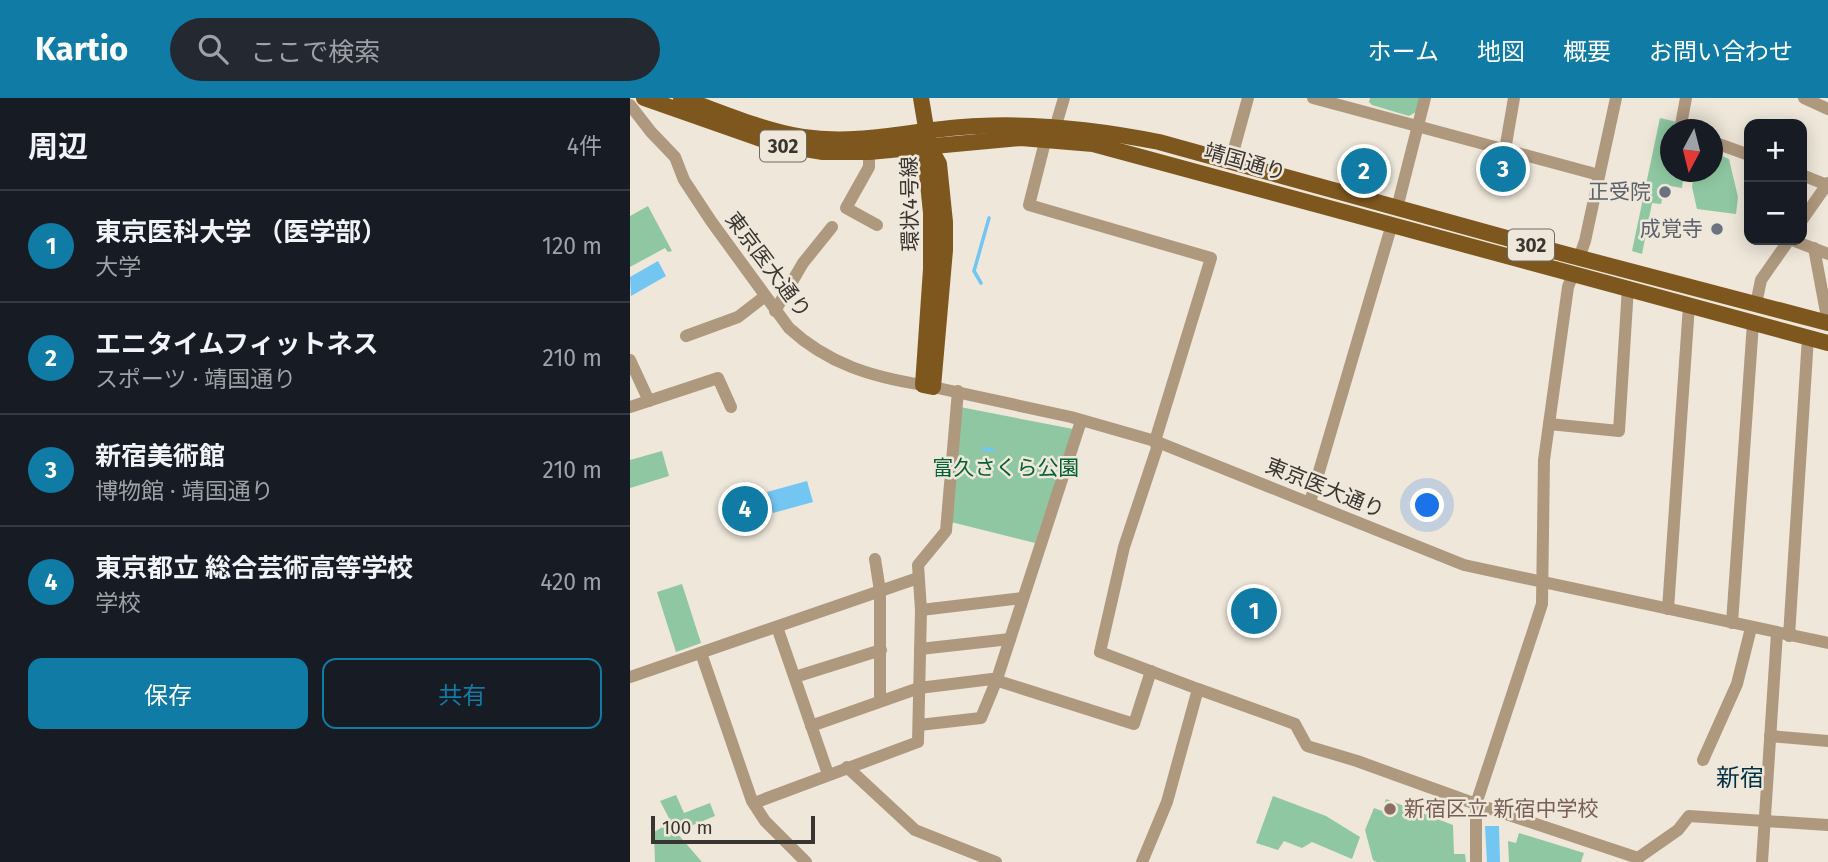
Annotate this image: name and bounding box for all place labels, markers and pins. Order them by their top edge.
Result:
pin: 3 [1480,143,1526,195]
pin: 2 [1341,145,1387,197]
place label: 正受院 [1588,179,1651,205]
marker: 正受院 [1657,184,1673,200]
place label: 成覚寺 [1640,216,1703,242]
marker: 成覚寺 [1709,221,1725,237]
pin: 4 [722,483,768,535]
pin: 1 [1231,585,1277,637]
place label: 新宿区立 新宿中学校 [1404,796,1599,822]
marker: 新宿区立 新宿中学校 [1382,801,1398,817]

